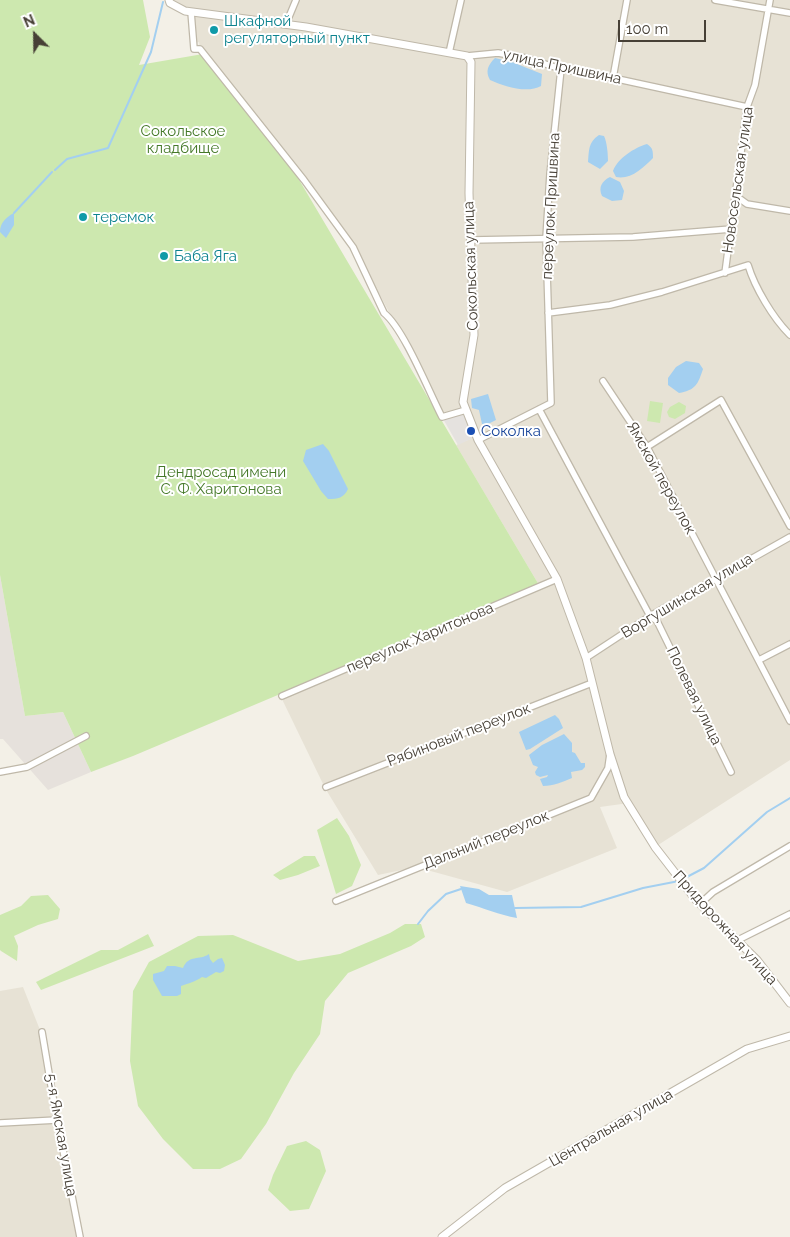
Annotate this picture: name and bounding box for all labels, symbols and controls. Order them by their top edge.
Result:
north arrow [10,10,60,60]
scale bar [620,10,708,42]
text: N [21,12,37,31]
place label: Шкафной регуляторный пункт [224,12,370,47]
text: 100 m [626,20,668,38]
marker: Шкафной регуляторный пункт [208,24,220,36]
street label: улица Пришвина [501,46,623,88]
street label: Новосельская улица [719,106,757,254]
park label: Сокольское кладбище [141,122,225,157]
street label: переулок Пришвина [538,132,564,280]
street label: Сокольская улица [460,201,482,331]
place label: теремок [93,208,154,226]
marker: теремок [77,211,89,223]
place label: Баба Яга [174,247,237,265]
marker: Баба Яга [158,250,170,262]
street label: Ямской переулок [623,419,699,537]
place label: Соколка [481,422,541,440]
marker: Соколка [465,425,477,437]
park label: Дендросад имени С. Ф. Харитонова [156,463,286,498]
street label: Воргушинская улица [618,550,756,642]
street label: переулок Харитонова [344,599,496,677]
street label: Полевая улица [662,644,726,748]
street label: Рябиновый переулок [385,699,533,771]
street label: Дальний переулок [420,807,552,873]
street label: Придорожная улица [669,867,781,989]
street label: 5-я Ямская улица [41,1072,81,1198]
street label: Центральная улица [546,1085,676,1171]

